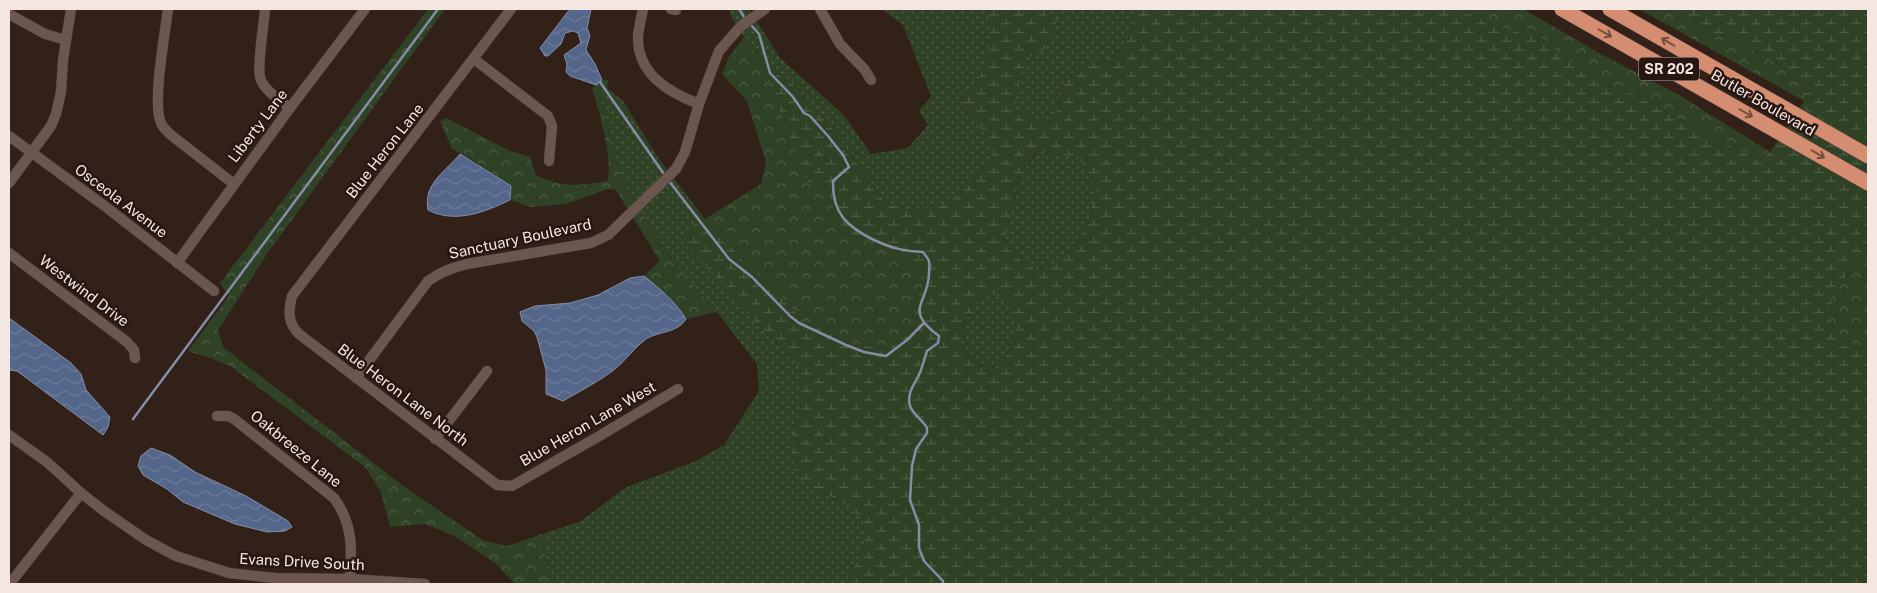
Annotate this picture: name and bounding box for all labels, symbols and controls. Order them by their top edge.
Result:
one-way arrow [1597,28,1612,38]
one-way arrow [1661,36,1675,46]
road number: SR 202 [1639,58,1699,80]
street label: Butler Boulevard [1708,66,1818,139]
street label: Liberty Lane [225,86,291,166]
street label: Blue Heron Lane [342,100,427,201]
one-way arrow [1738,109,1753,118]
one-way arrow [1810,150,1825,160]
street label: Osceola Avenue [72,160,171,241]
street label: Sanctuary Boulevard [447,215,593,262]
street label: Westwind Drive [36,251,133,330]
street label: Blue Heron Lane North [335,340,472,449]
street label: Blue Heron Lane West [517,378,659,469]
street label: Oakbreeze Lane [247,407,345,491]
street label: Evans Drive South [239,550,365,573]

